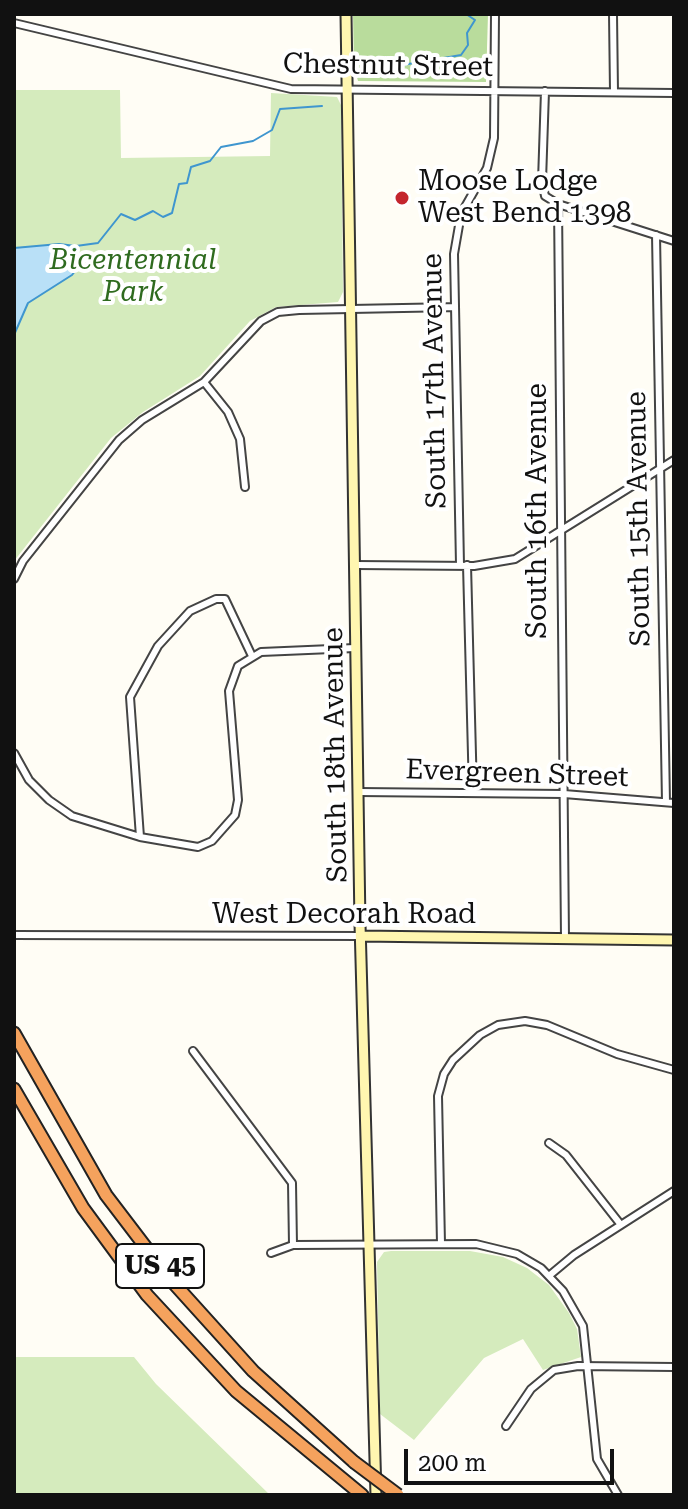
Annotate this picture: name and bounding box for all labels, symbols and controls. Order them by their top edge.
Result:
street label: Chestnut Street [283,47,493,85]
place label: Moose Lodge West Bend 1398 [418,165,631,231]
marker: Moose Lodge West Bend 1398 [393,189,411,207]
park label: Bicentennial Park [50,244,216,310]
street label: South 17th Avenue [416,253,454,509]
street label: South 16th Avenue [521,383,555,639]
street label: South 15th Avenue [620,391,658,647]
street label: South 18th Avenue [317,627,355,883]
street label: Evergreen Street [405,753,629,795]
street label: West Decorah Road [212,898,476,932]
road number: US 45 [116,1244,204,1288]
scale bar [408,1433,618,1483]
text: 200 m [418,1449,486,1477]

